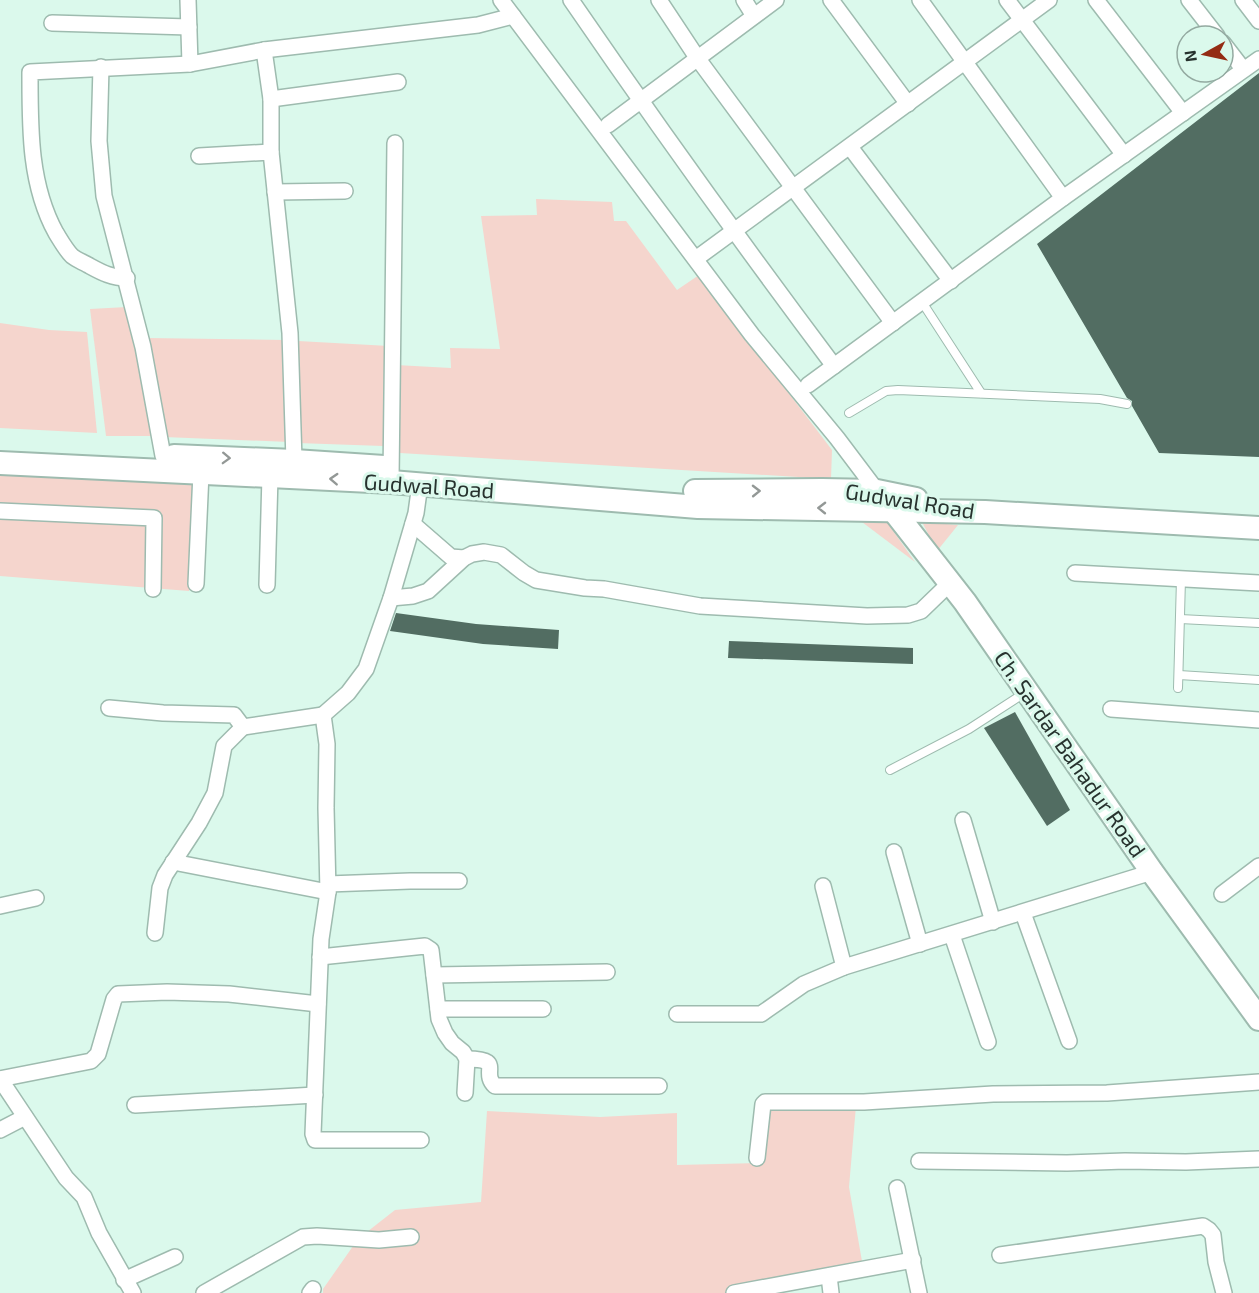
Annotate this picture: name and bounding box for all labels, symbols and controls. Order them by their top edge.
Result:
north arrow [1175,24,1235,84]
text: N [1179,49,1200,63]
one-way arrow [222,452,231,464]
street label: Gudwal Road [363,467,495,503]
one-way arrow [330,473,339,486]
street label: Gudwal Road [844,477,977,523]
one-way arrow [751,484,760,497]
one-way arrow [817,502,826,514]
street label: Ch. Sardar Bahadur Road [990,645,1152,862]

